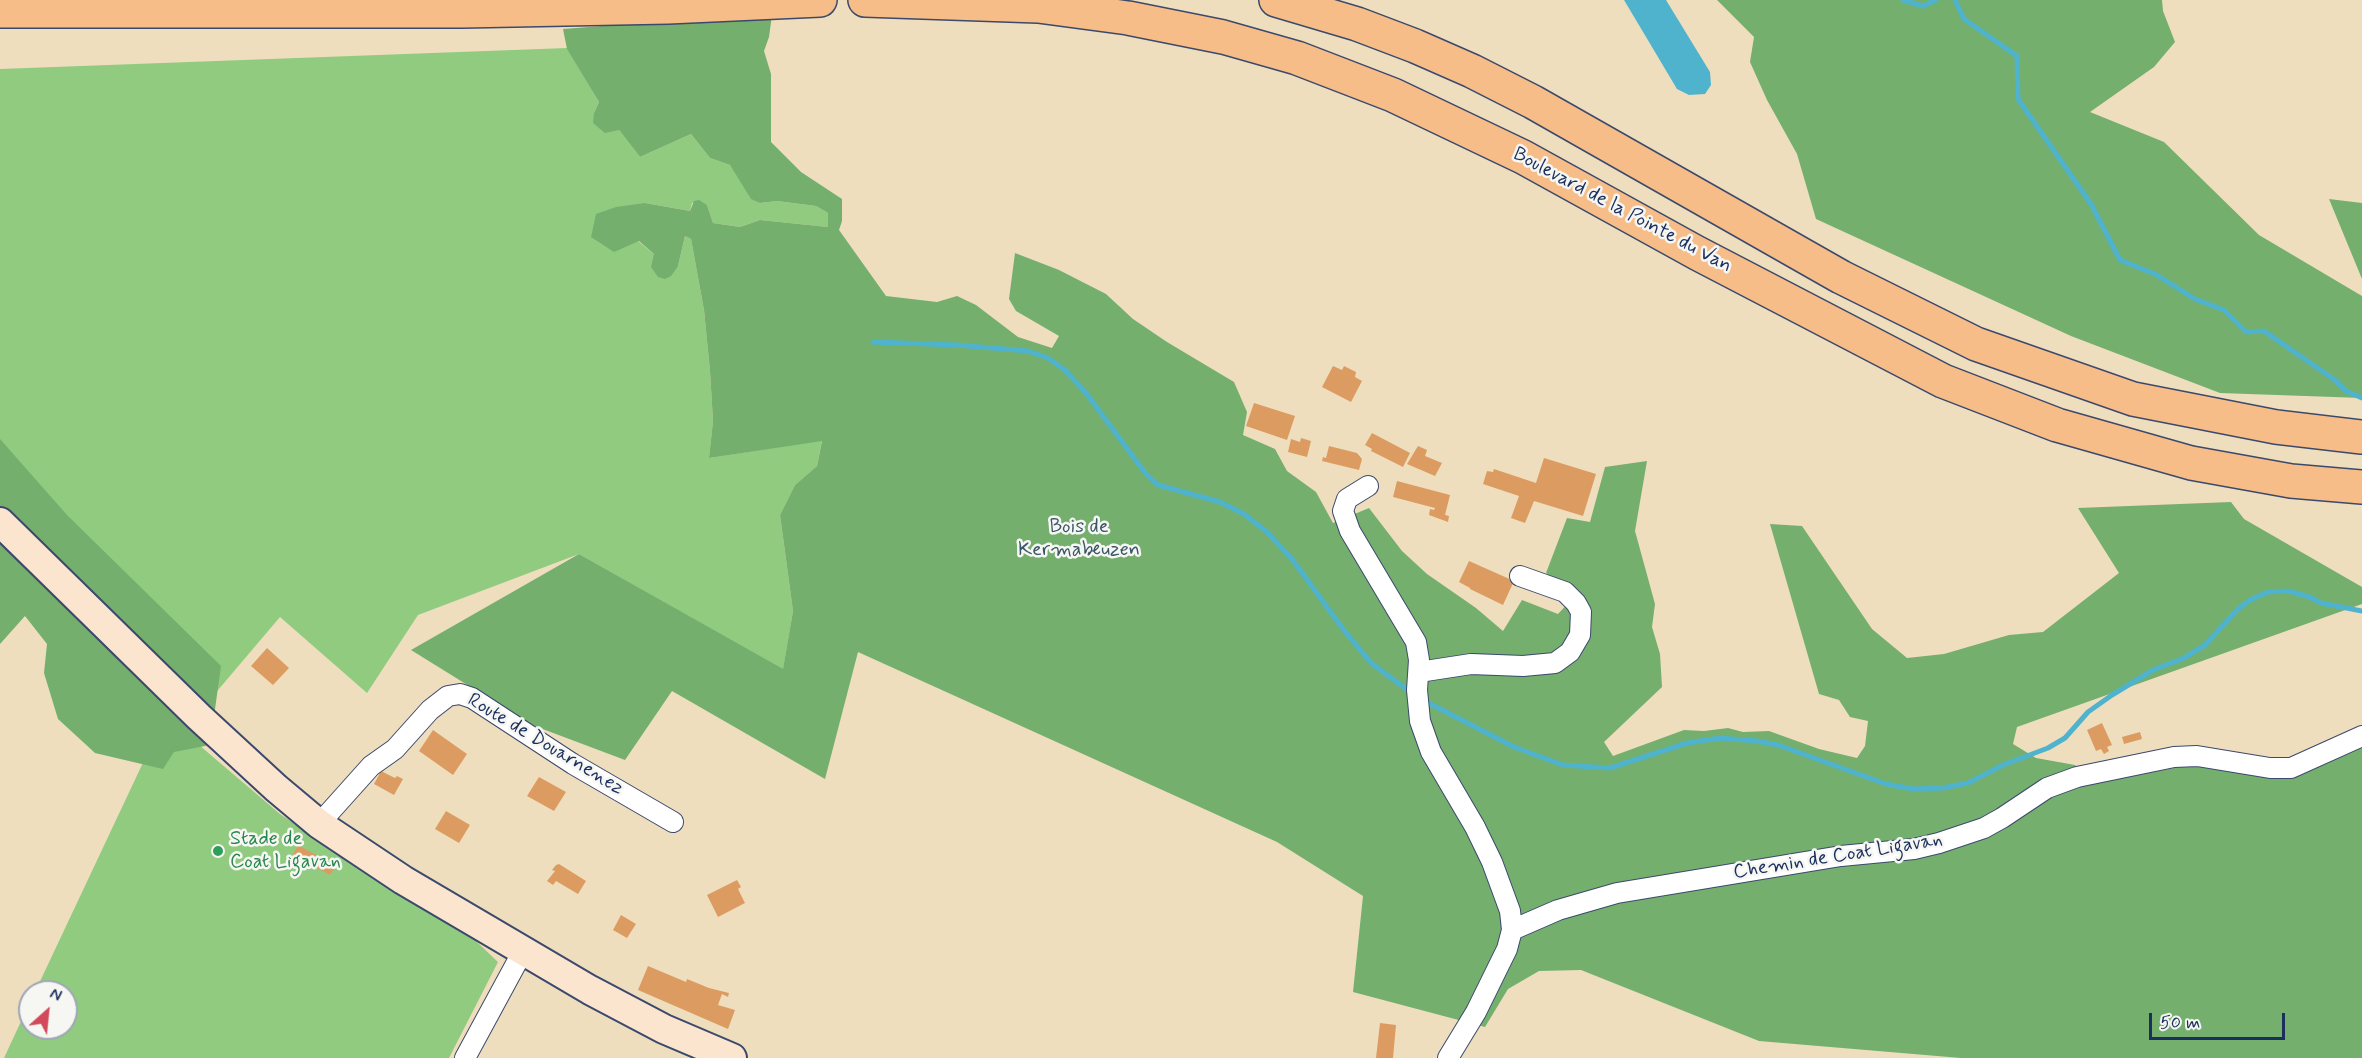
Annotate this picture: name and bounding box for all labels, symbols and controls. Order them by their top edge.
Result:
street label: Boulevard de la Pointe du Van [1508,143,1736,279]
park label: Bois de Kermabeuzen [1018,516,1140,563]
street label: Route de Douarnenez [462,689,628,801]
place label: Stade de Coat Ligavan [230,828,341,875]
street label: Chemin de Coat Ligavan [1732,829,1944,885]
marker: Stade de Coat Ligavan [211,844,225,858]
north arrow [18,980,78,1040]
text: N [46,984,65,1007]
scale bar [2152,1001,2288,1039]
text: 50 m [2160,1011,2200,1035]

